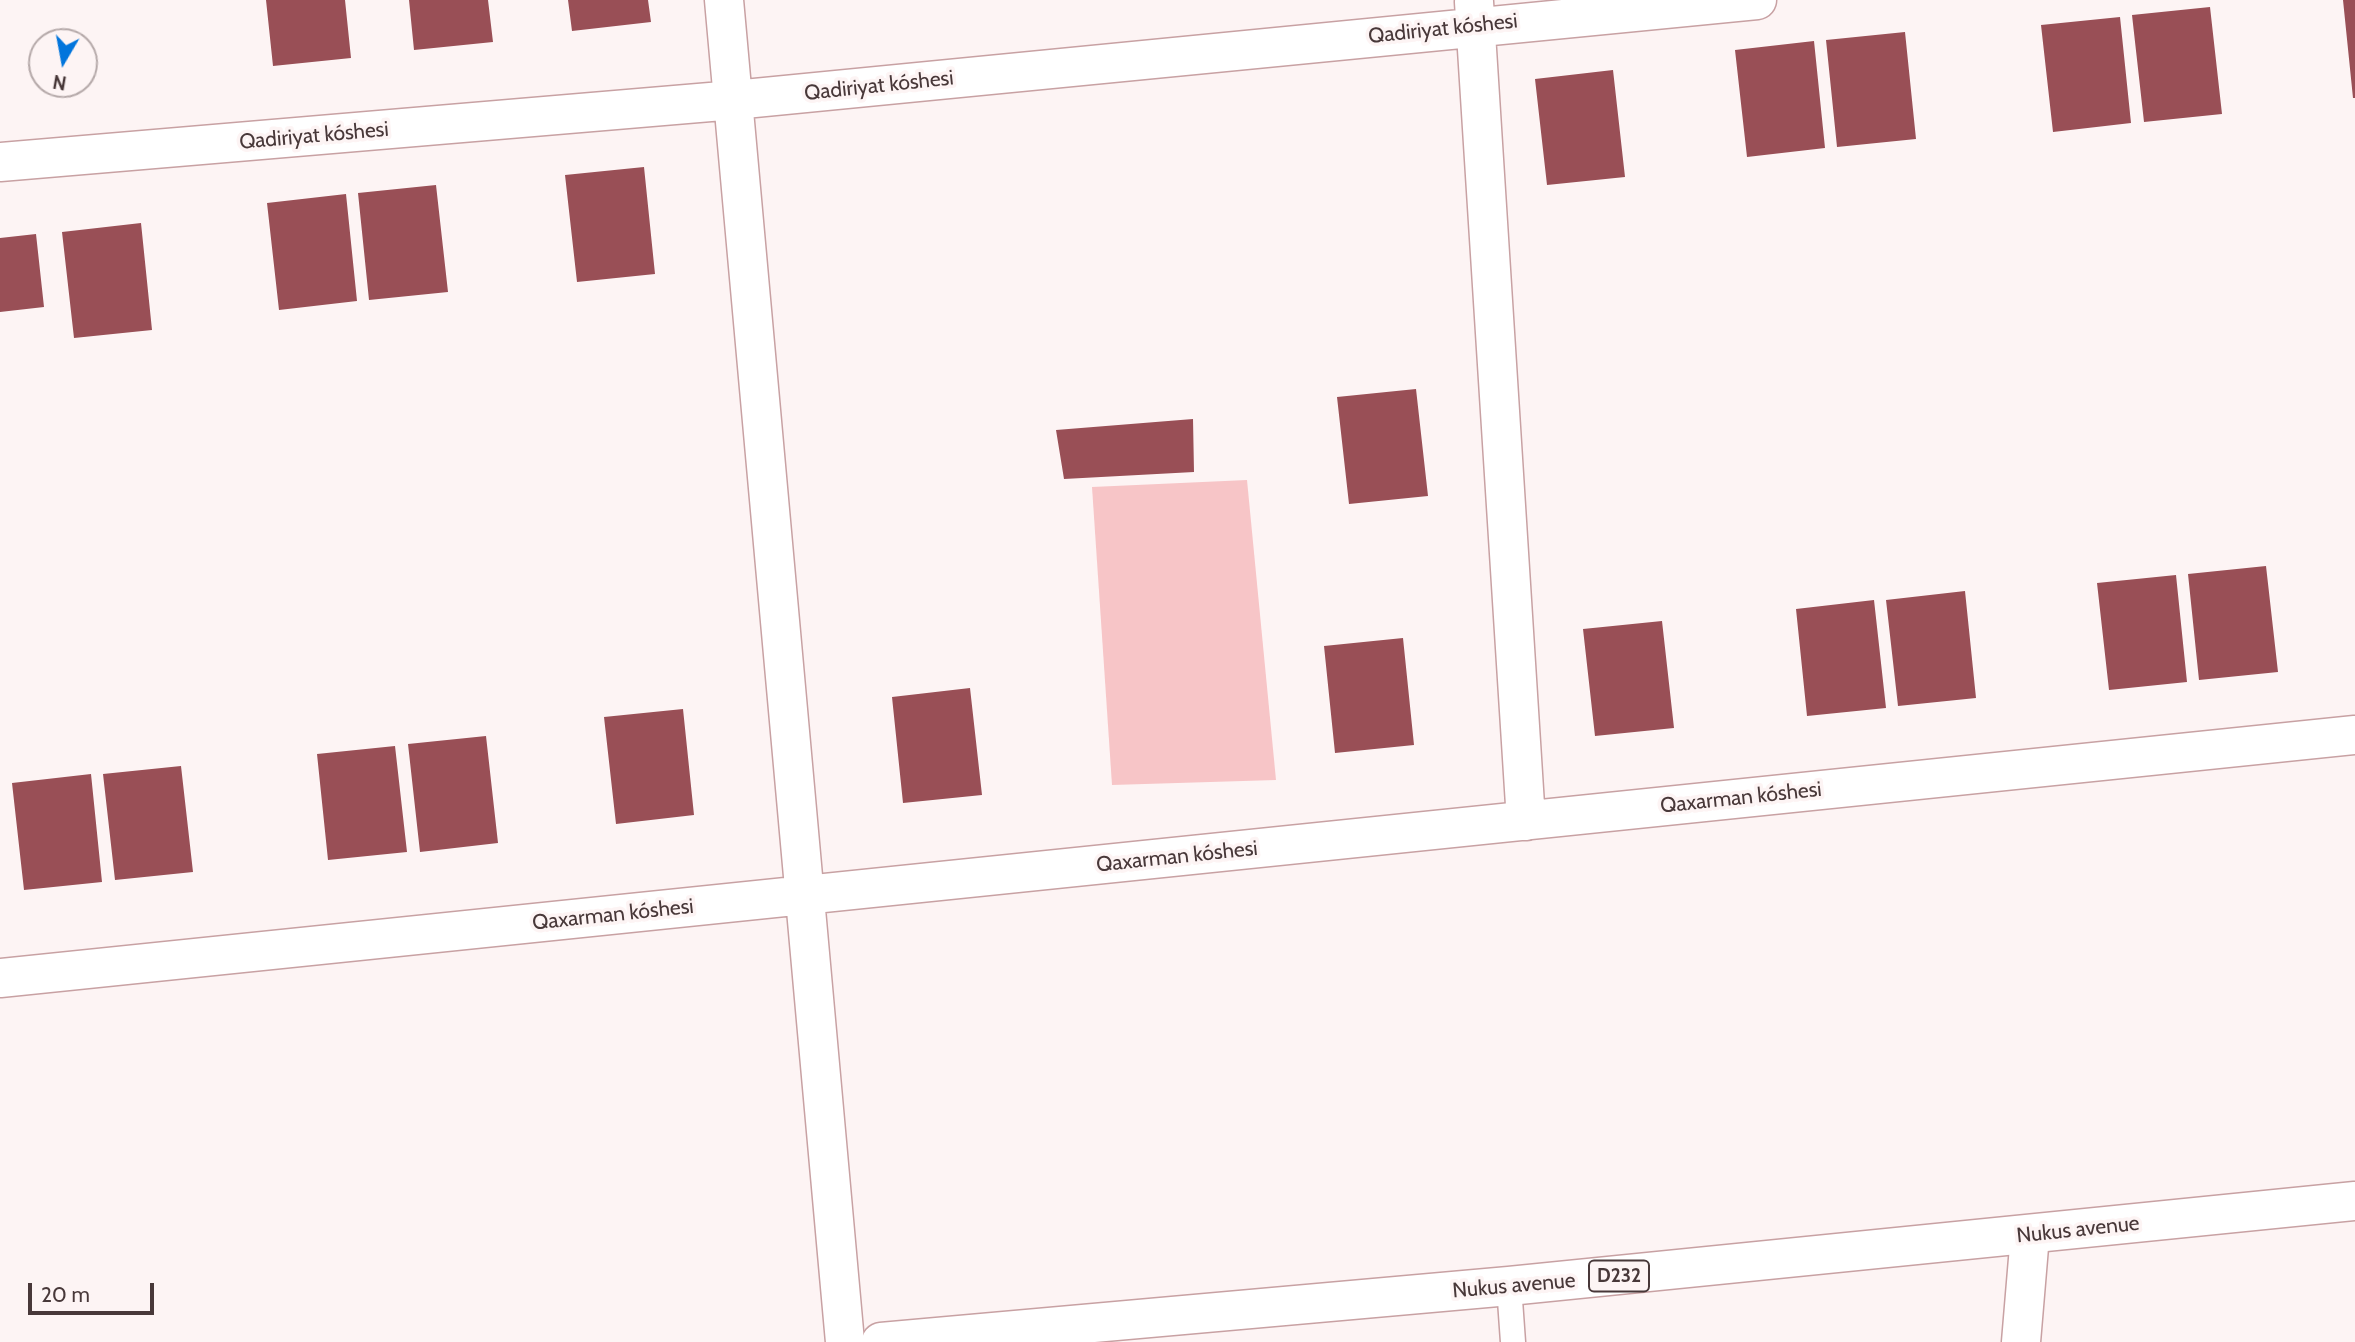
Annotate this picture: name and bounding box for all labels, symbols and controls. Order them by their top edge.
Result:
street label: Qadiriyat kóshesi [1367,9,1519,49]
north arrow [28,28,98,98]
street label: Qadiriyat kóshesi [803,66,955,106]
text: N [51,70,68,95]
street label: Qadiriyat kóshesi [238,117,390,155]
street label: Qaxarman kóshesi [1659,777,1823,819]
street label: Qaxarman kóshesi [1095,836,1259,878]
street label: Qaxarman kóshesi [531,894,695,936]
street label: Nukus avenue [2015,1211,2141,1249]
road number: D232 [1589,1260,1649,1292]
scale bar [32,1268,158,1312]
street label: Nukus avenue [1451,1268,1577,1304]
text: 20 m [41,1282,90,1307]

